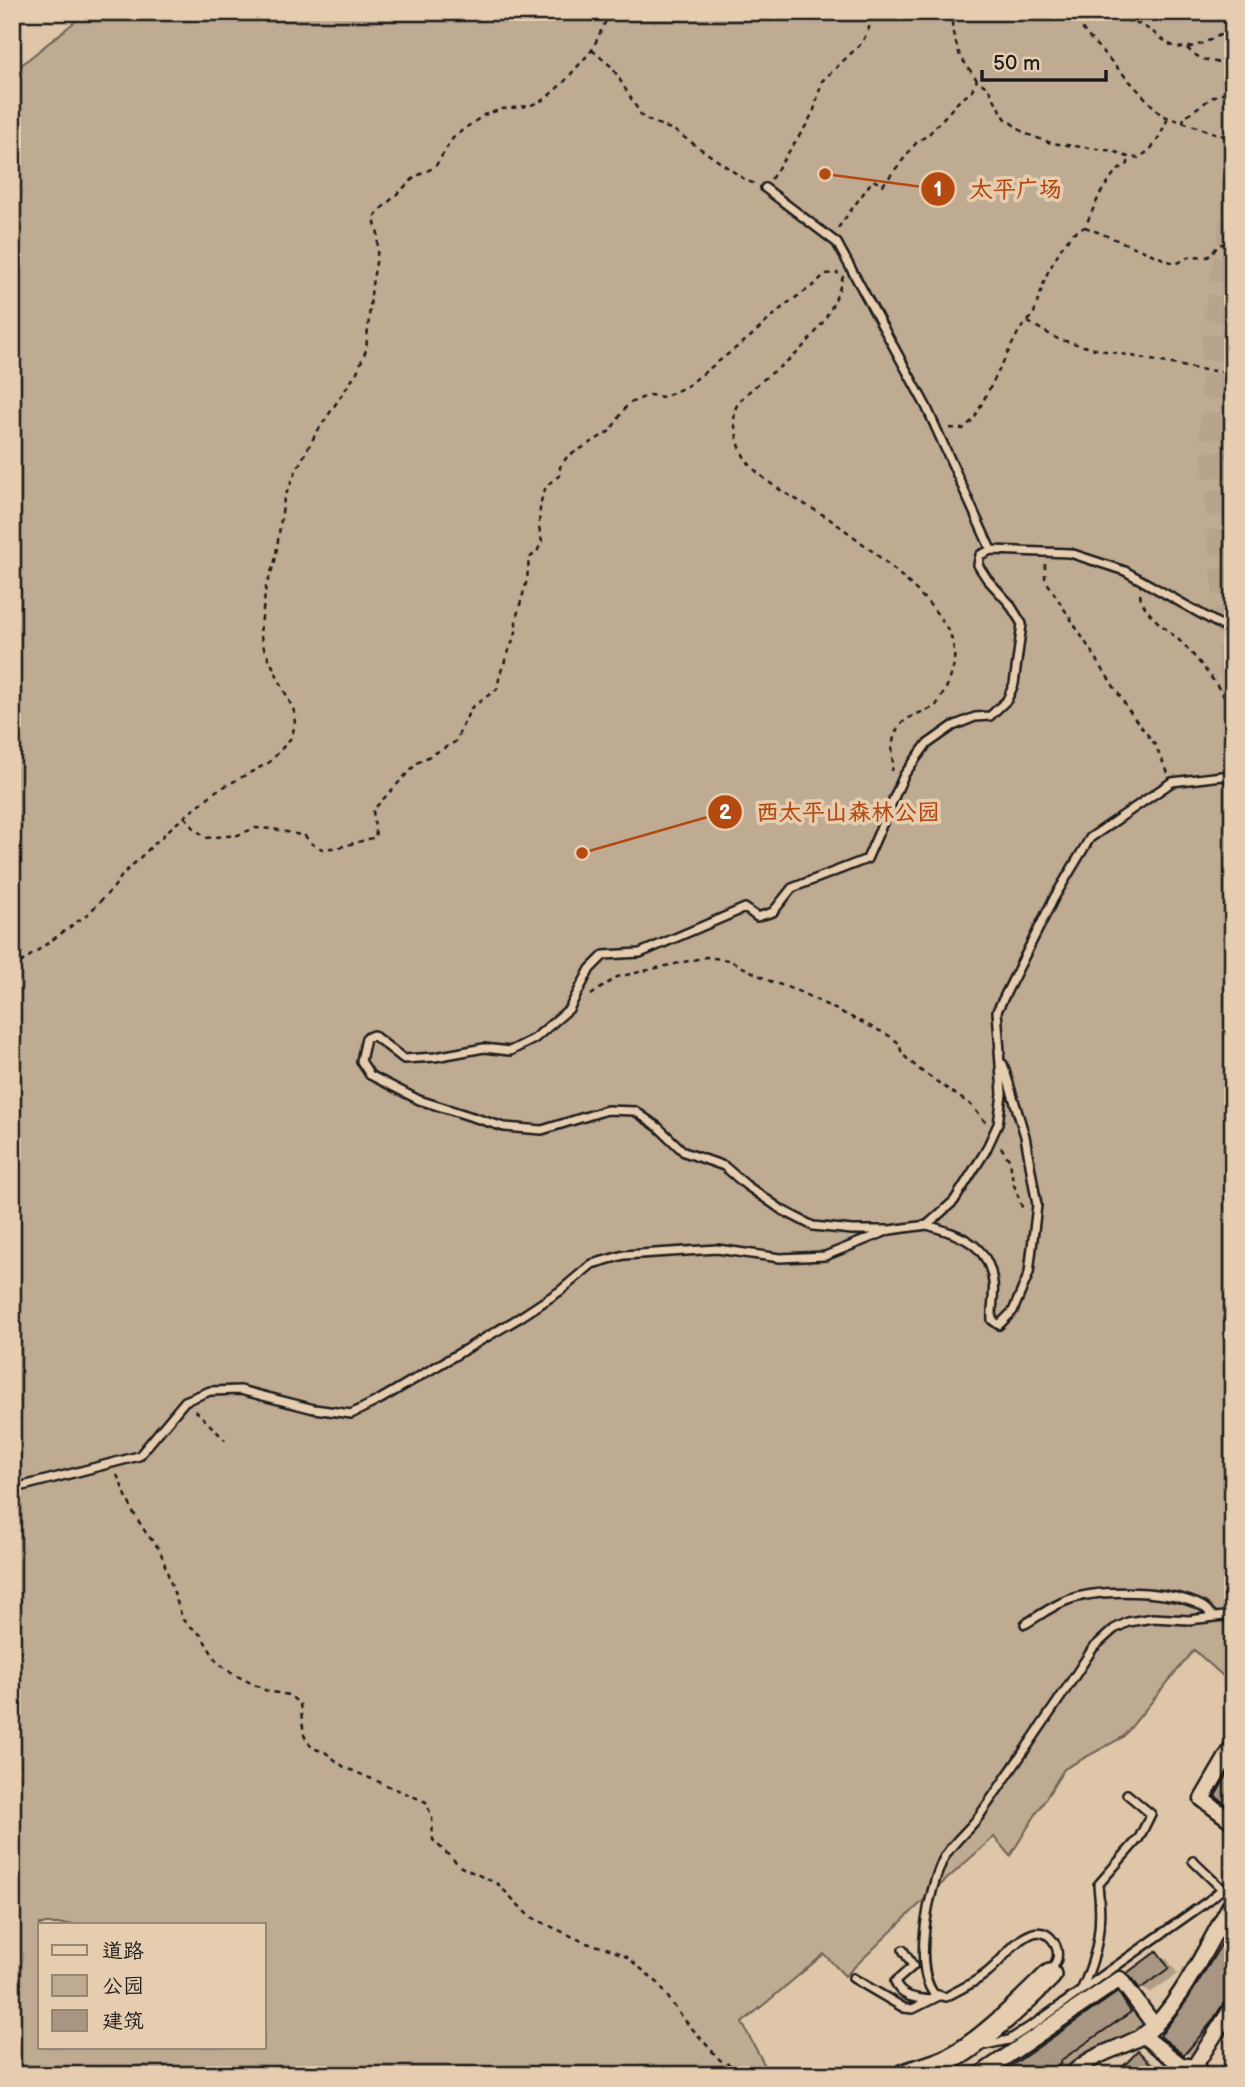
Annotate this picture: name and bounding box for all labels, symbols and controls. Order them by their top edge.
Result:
scale bar [982,38,1107,82]
text: 50 m [993,51,1040,76]
callout: 太平广场 [921,167,1076,211]
text: 太平广场 [970,176,1062,204]
text: 1 [934,177,942,202]
callout: 西太平山森林公园 [707,790,954,834]
text: 西太平山森林公园 [756,799,940,827]
text: 2 [719,800,732,825]
legend [38,1923,266,2048]
text: 道路 [102,1939,144,1964]
text: 公园 [102,1974,144,1999]
text: 建筑 [102,2009,144,2034]

